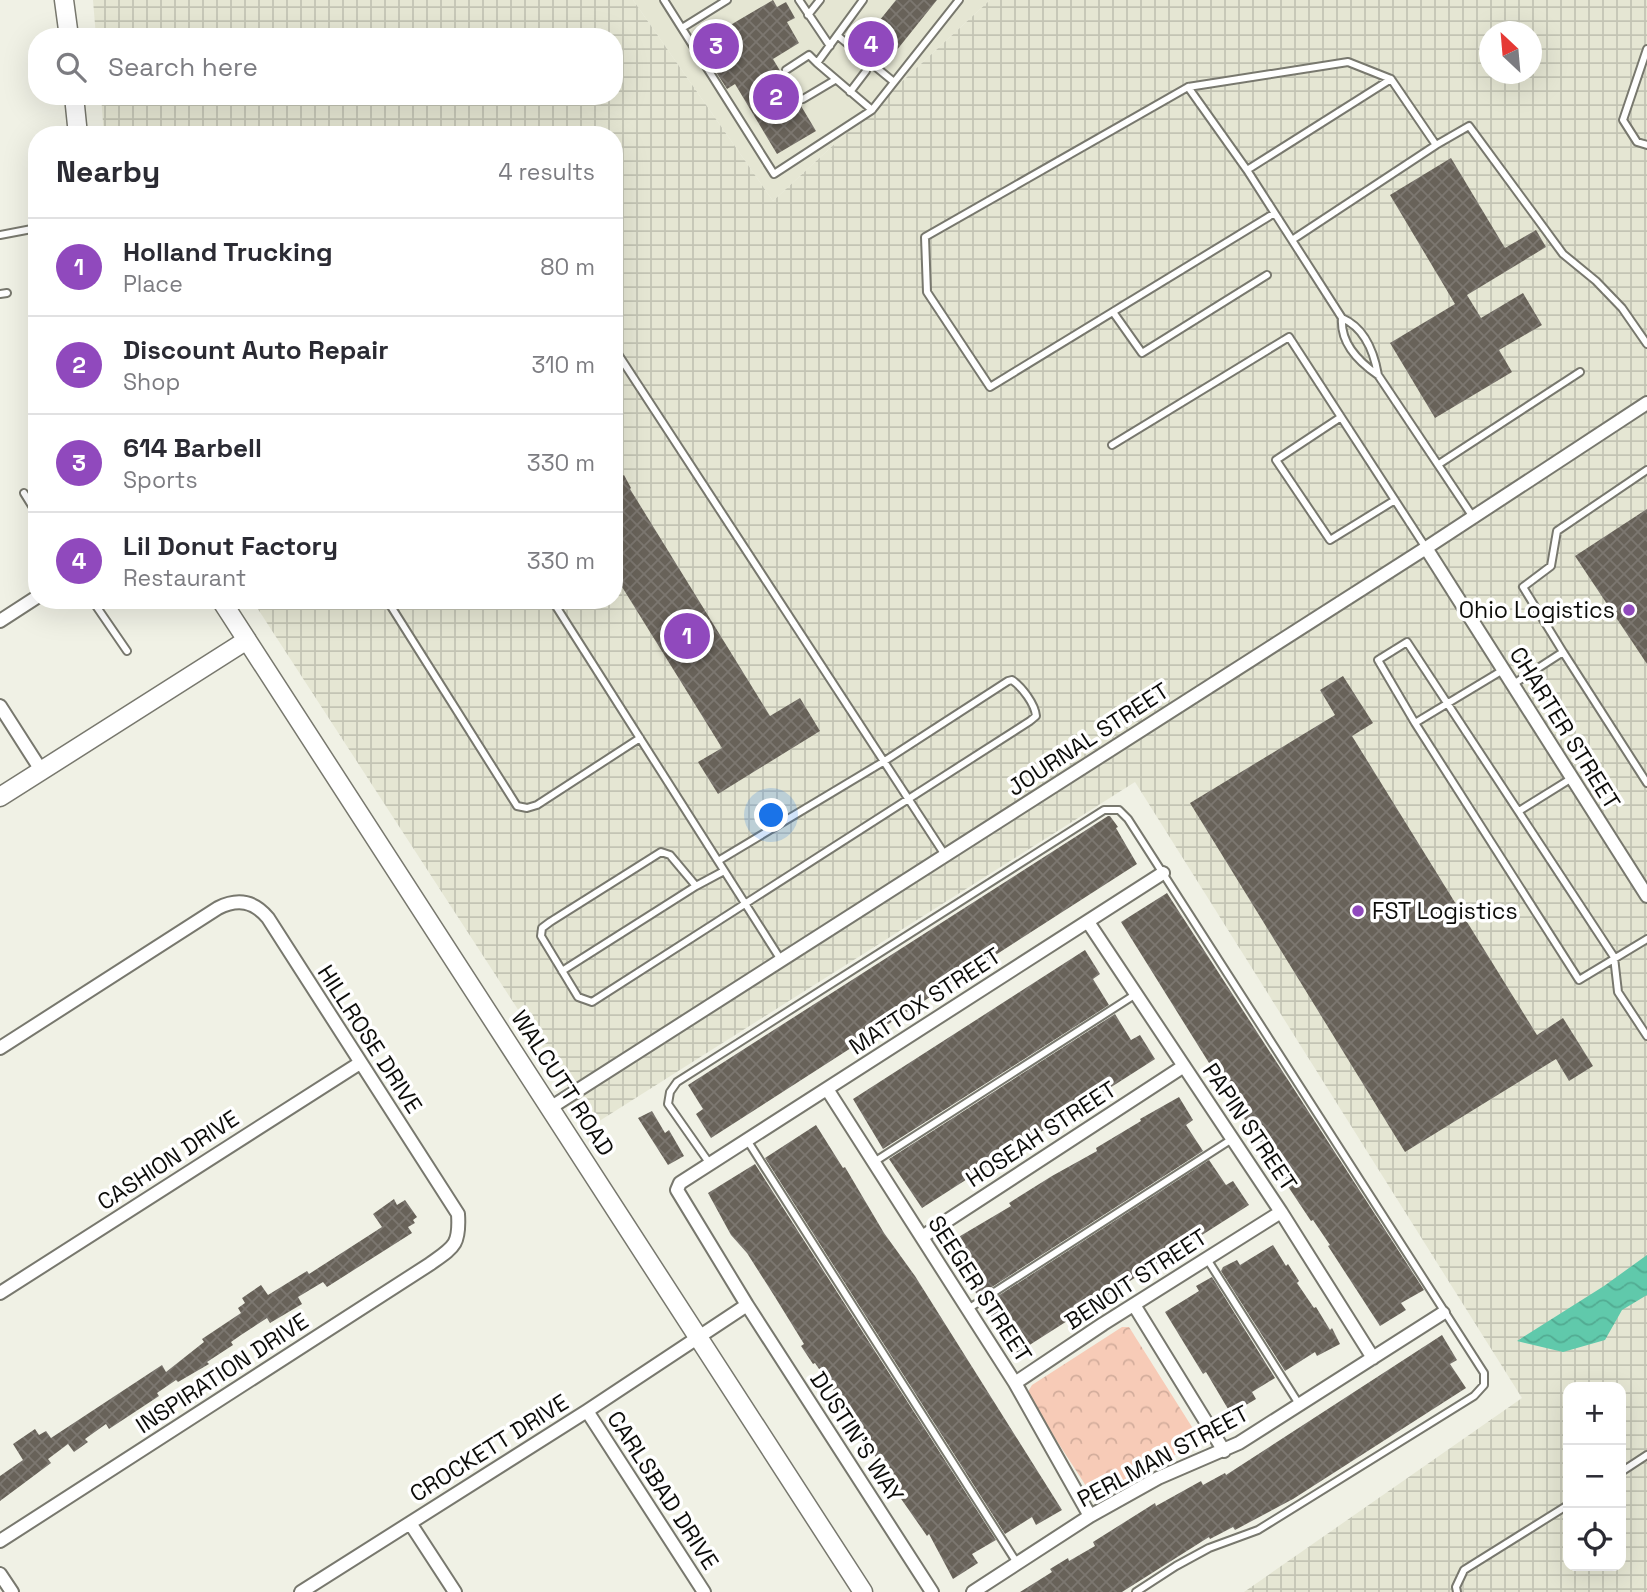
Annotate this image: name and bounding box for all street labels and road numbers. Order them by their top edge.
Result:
street label: CHARTER STREET [1503,641,1627,815]
street label: JOURNAL STREET [1001,675,1175,803]
street label: MATTOX STREET [843,941,1007,1061]
street label: HILLROSE DRIVE [311,959,429,1119]
street label: WALCUTT ROAD [505,1004,621,1162]
street label: PAPIN STREET [1196,1057,1304,1197]
street label: HOSEAH STREET [960,1074,1122,1194]
street label: CASHION DRIVE [91,1103,245,1217]
street label: SEEGER STREET [921,1210,1039,1368]
street label: BENOIT STREET [1059,1222,1213,1336]
street label: INSPIRATION DRIVE [130,1306,314,1440]
street label: DUSTIN'S WAY [803,1366,911,1508]
street label: CROCKETT DRIVE [404,1387,574,1509]
street label: PERLMAN STREET [1072,1398,1254,1514]
street label: CARLSBAD DRIVE [600,1405,726,1575]

